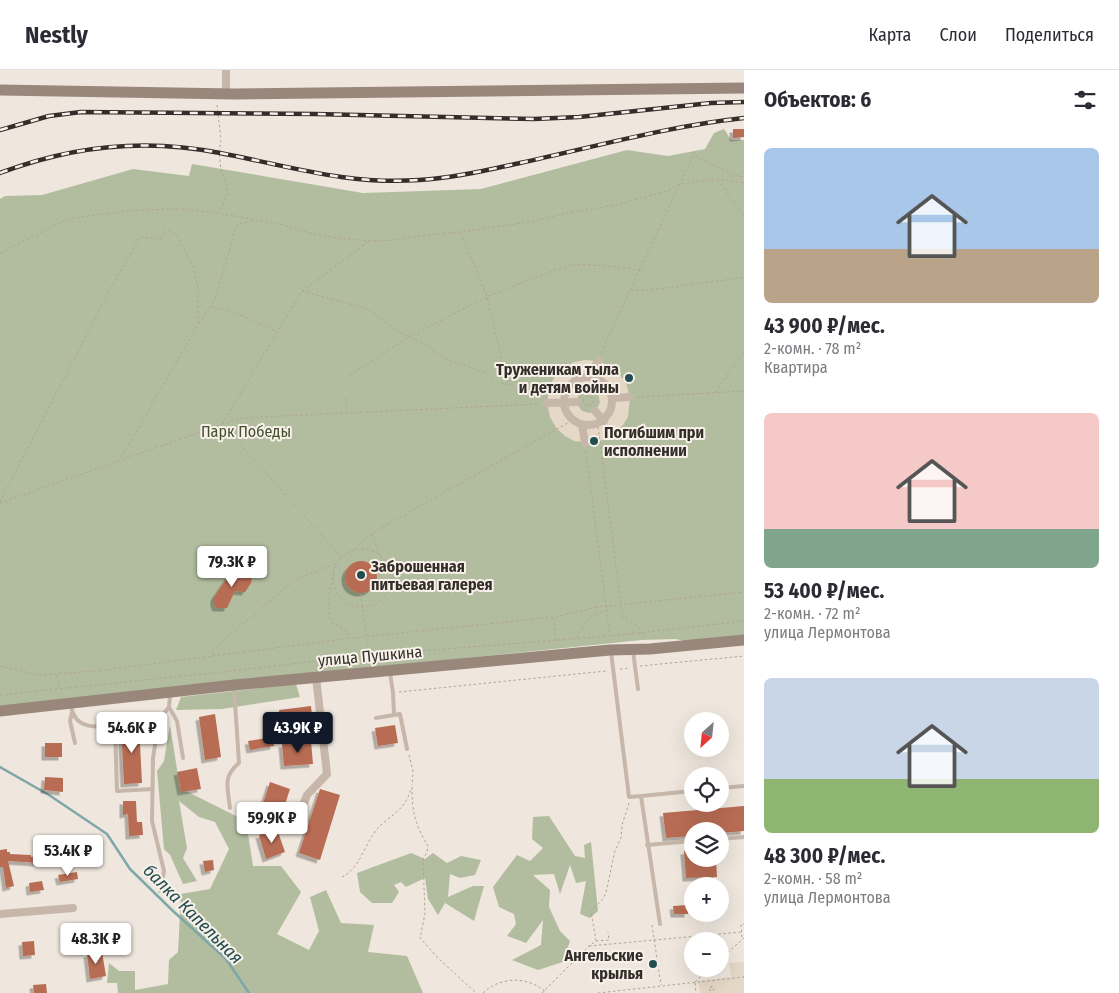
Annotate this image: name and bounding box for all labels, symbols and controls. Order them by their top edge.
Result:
text: Nestly [25,21,88,49]
text: Карта [868,24,911,46]
text: Слои [939,24,977,46]
text: Поделиться [1005,24,1094,46]
icon: filters [1071,86,1099,114]
text: Объектов: 6 [764,87,871,113]
icon: home [887,181,977,271]
text: 43 900 ₽/мес. [764,313,885,339]
text: 2-комн. · 78 m² [764,339,861,358]
text: Квартира [764,358,828,377]
place label: Труженикам тыла и детям войны [496,360,619,397]
marker: Труженикам тыла и детям войны [623,372,635,384]
park label: Парк Победы [201,422,291,441]
place label: Погибшим при исполнении [604,423,704,460]
marker: Погибшим при исполнении [588,435,600,447]
icon: home [887,446,977,536]
pin: 79.3K ₽ [186,546,278,588]
text: 79.3K ₽ [208,552,256,571]
place label: Заброшенная питьевая галерея [370,557,493,594]
marker: Заброшенная питьевая галерея [355,569,367,581]
text: 53 400 ₽/мес. [764,578,884,604]
text: 2-комн. · 72 m² [764,604,860,623]
text: улица Лермонтова [764,623,891,642]
street label: улица Пушкина [317,642,423,670]
icon: home [887,711,977,801]
pin: 54.6K ₽ [86,712,178,754]
pin: 43.9K ₽ [252,712,344,754]
north arrow [684,712,729,758]
map controls [684,712,729,977]
text: 54.6K ₽ [107,718,157,737]
text: 43.9K ₽ [274,718,322,737]
button: locate [684,767,729,812]
pin: 59.9K ₽ [226,802,318,844]
text: 59.9K ₽ [248,808,296,827]
button: layers [684,822,729,867]
pin: 53.4K ₽ [22,834,114,877]
text: 53.4K ₽ [44,841,92,860]
text: 48 300 ₽/мес. [764,843,885,869]
water label: балка Капельная [139,860,248,969]
text: 2-комн. · 58 m² [764,869,862,888]
button: + [684,877,729,922]
text: улица Лермонтова [764,888,891,907]
pin: 48.3K ₽ [50,922,142,965]
text: 48.3K ₽ [71,929,121,948]
button: − [684,932,729,977]
place label: Ангельские крылья [563,946,643,983]
marker: Ангельские крылья [647,958,659,970]

